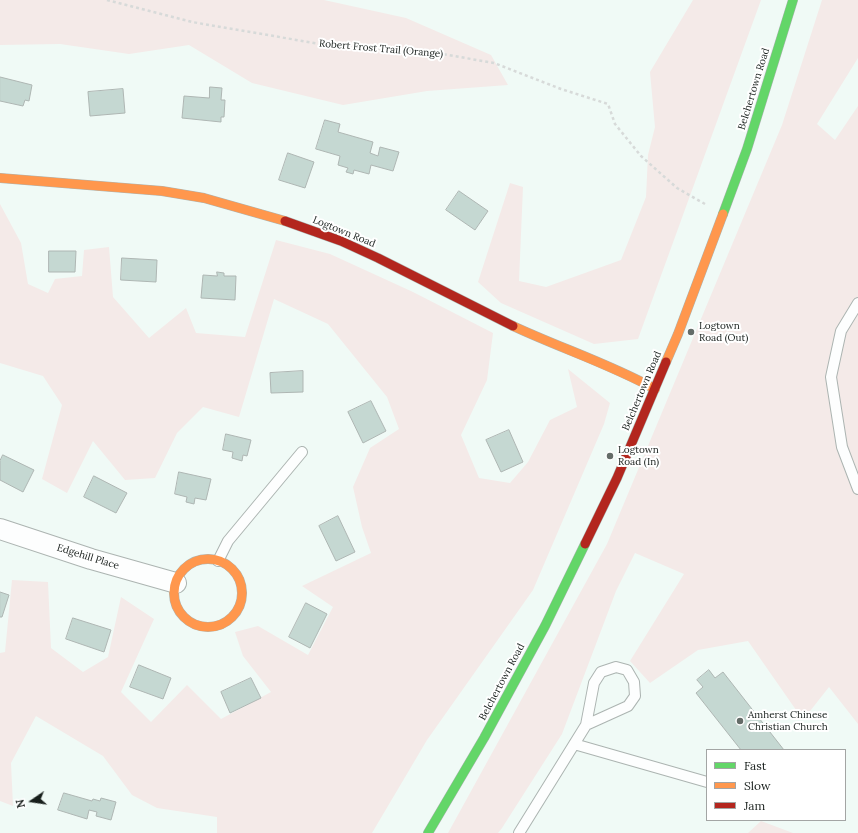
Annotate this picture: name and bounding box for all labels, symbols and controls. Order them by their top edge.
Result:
street label: Robert Frost Trail (Orange) [318,38,444,60]
street label: Belchertown Road [736,47,772,131]
street label: Logtown Road [311,214,377,250]
place label: Logtown Road (Out) [699,320,748,344]
marker: Logtown Road (Out) [686,327,696,337]
street label: Belchertown Road [620,350,664,432]
place label: Logtown Road (In) [618,444,659,468]
marker: Logtown Road (In) [605,451,615,461]
street label: Edgehill Place [55,542,121,572]
street label: Belchertown Road [477,642,527,722]
place label: Amherst Chinese Christian Church [748,709,828,732]
marker: Amherst Chinese Christian Church [735,716,745,726]
legend [706,749,846,821]
text: Fast [744,758,767,773]
text: Slow [744,778,771,793]
north arrow [12,781,52,821]
text: N [13,798,28,809]
text: Jam [744,798,765,813]

